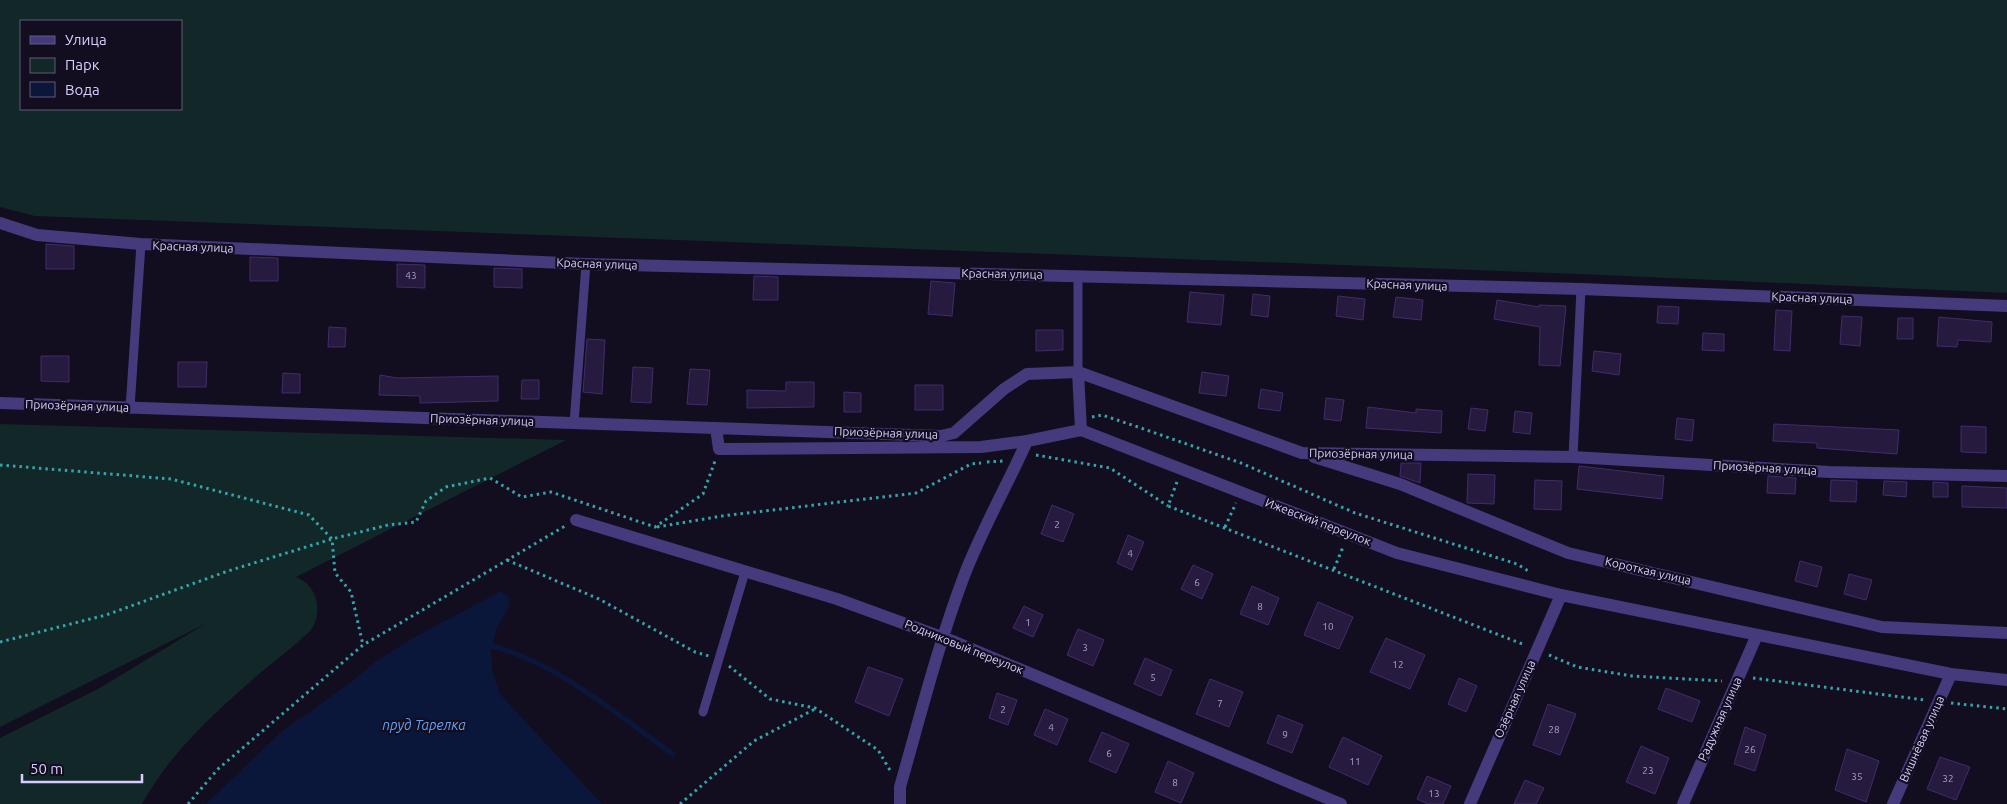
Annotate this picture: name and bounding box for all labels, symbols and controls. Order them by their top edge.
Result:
legend [20,20,182,110]
text: Улица [65,31,107,48]
text: Парк [65,56,100,73]
text: Вода [65,81,100,98]
street label: Красная улица [152,239,234,254]
street label: Красная улица [556,256,638,271]
street label: Красная улица [961,266,1043,281]
house number: 43 [405,270,417,281]
street label: Красная улица [1366,277,1448,292]
street label: Красная улица [1771,290,1853,305]
street label: Приозёрная улица [25,397,129,414]
street label: Приозёрная улица [430,411,534,428]
street label: Приозёрная улица [834,424,938,441]
street label: Приозёрная улица [1309,446,1413,461]
street label: Приозёрная улица [1713,458,1817,477]
street label: Ижевский переулок [1263,495,1373,548]
house number: 2 [1054,519,1060,530]
house number: 4 [1127,548,1133,559]
street label: Короткая улица [1604,554,1692,587]
house number: 6 [1194,577,1200,588]
house number: 8 [1257,601,1263,612]
street label: Родниковый переулок [903,617,1025,676]
house number: 1 [1025,617,1031,628]
house number: 10 [1322,621,1334,632]
house number: 3 [1082,642,1088,653]
street label: Озёрная улица [1492,658,1538,740]
house number: 12 [1392,659,1404,670]
house number: 5 [1150,672,1156,683]
street label: Радужная улица [1695,675,1744,763]
street label: Вишнёвая улица [1897,694,1946,784]
house number: 7 [1217,698,1223,709]
house number: 2 [1000,704,1006,715]
water label: пруд Тарелка [382,717,466,733]
house number: 4 [1048,722,1054,733]
house number: 28 [1548,724,1560,735]
house number: 9 [1282,729,1288,740]
house number: 26 [1744,744,1756,755]
house number: 6 [1106,748,1112,759]
scale bar [22,752,142,784]
house number: 11 [1349,756,1361,767]
text: 50 m [30,760,63,777]
house number: 23 [1642,765,1654,776]
house number: 35 [1851,771,1863,782]
house number: 32 [1942,773,1954,784]
house number: 8 [1172,777,1178,788]
house number: 13 [1428,788,1440,799]

